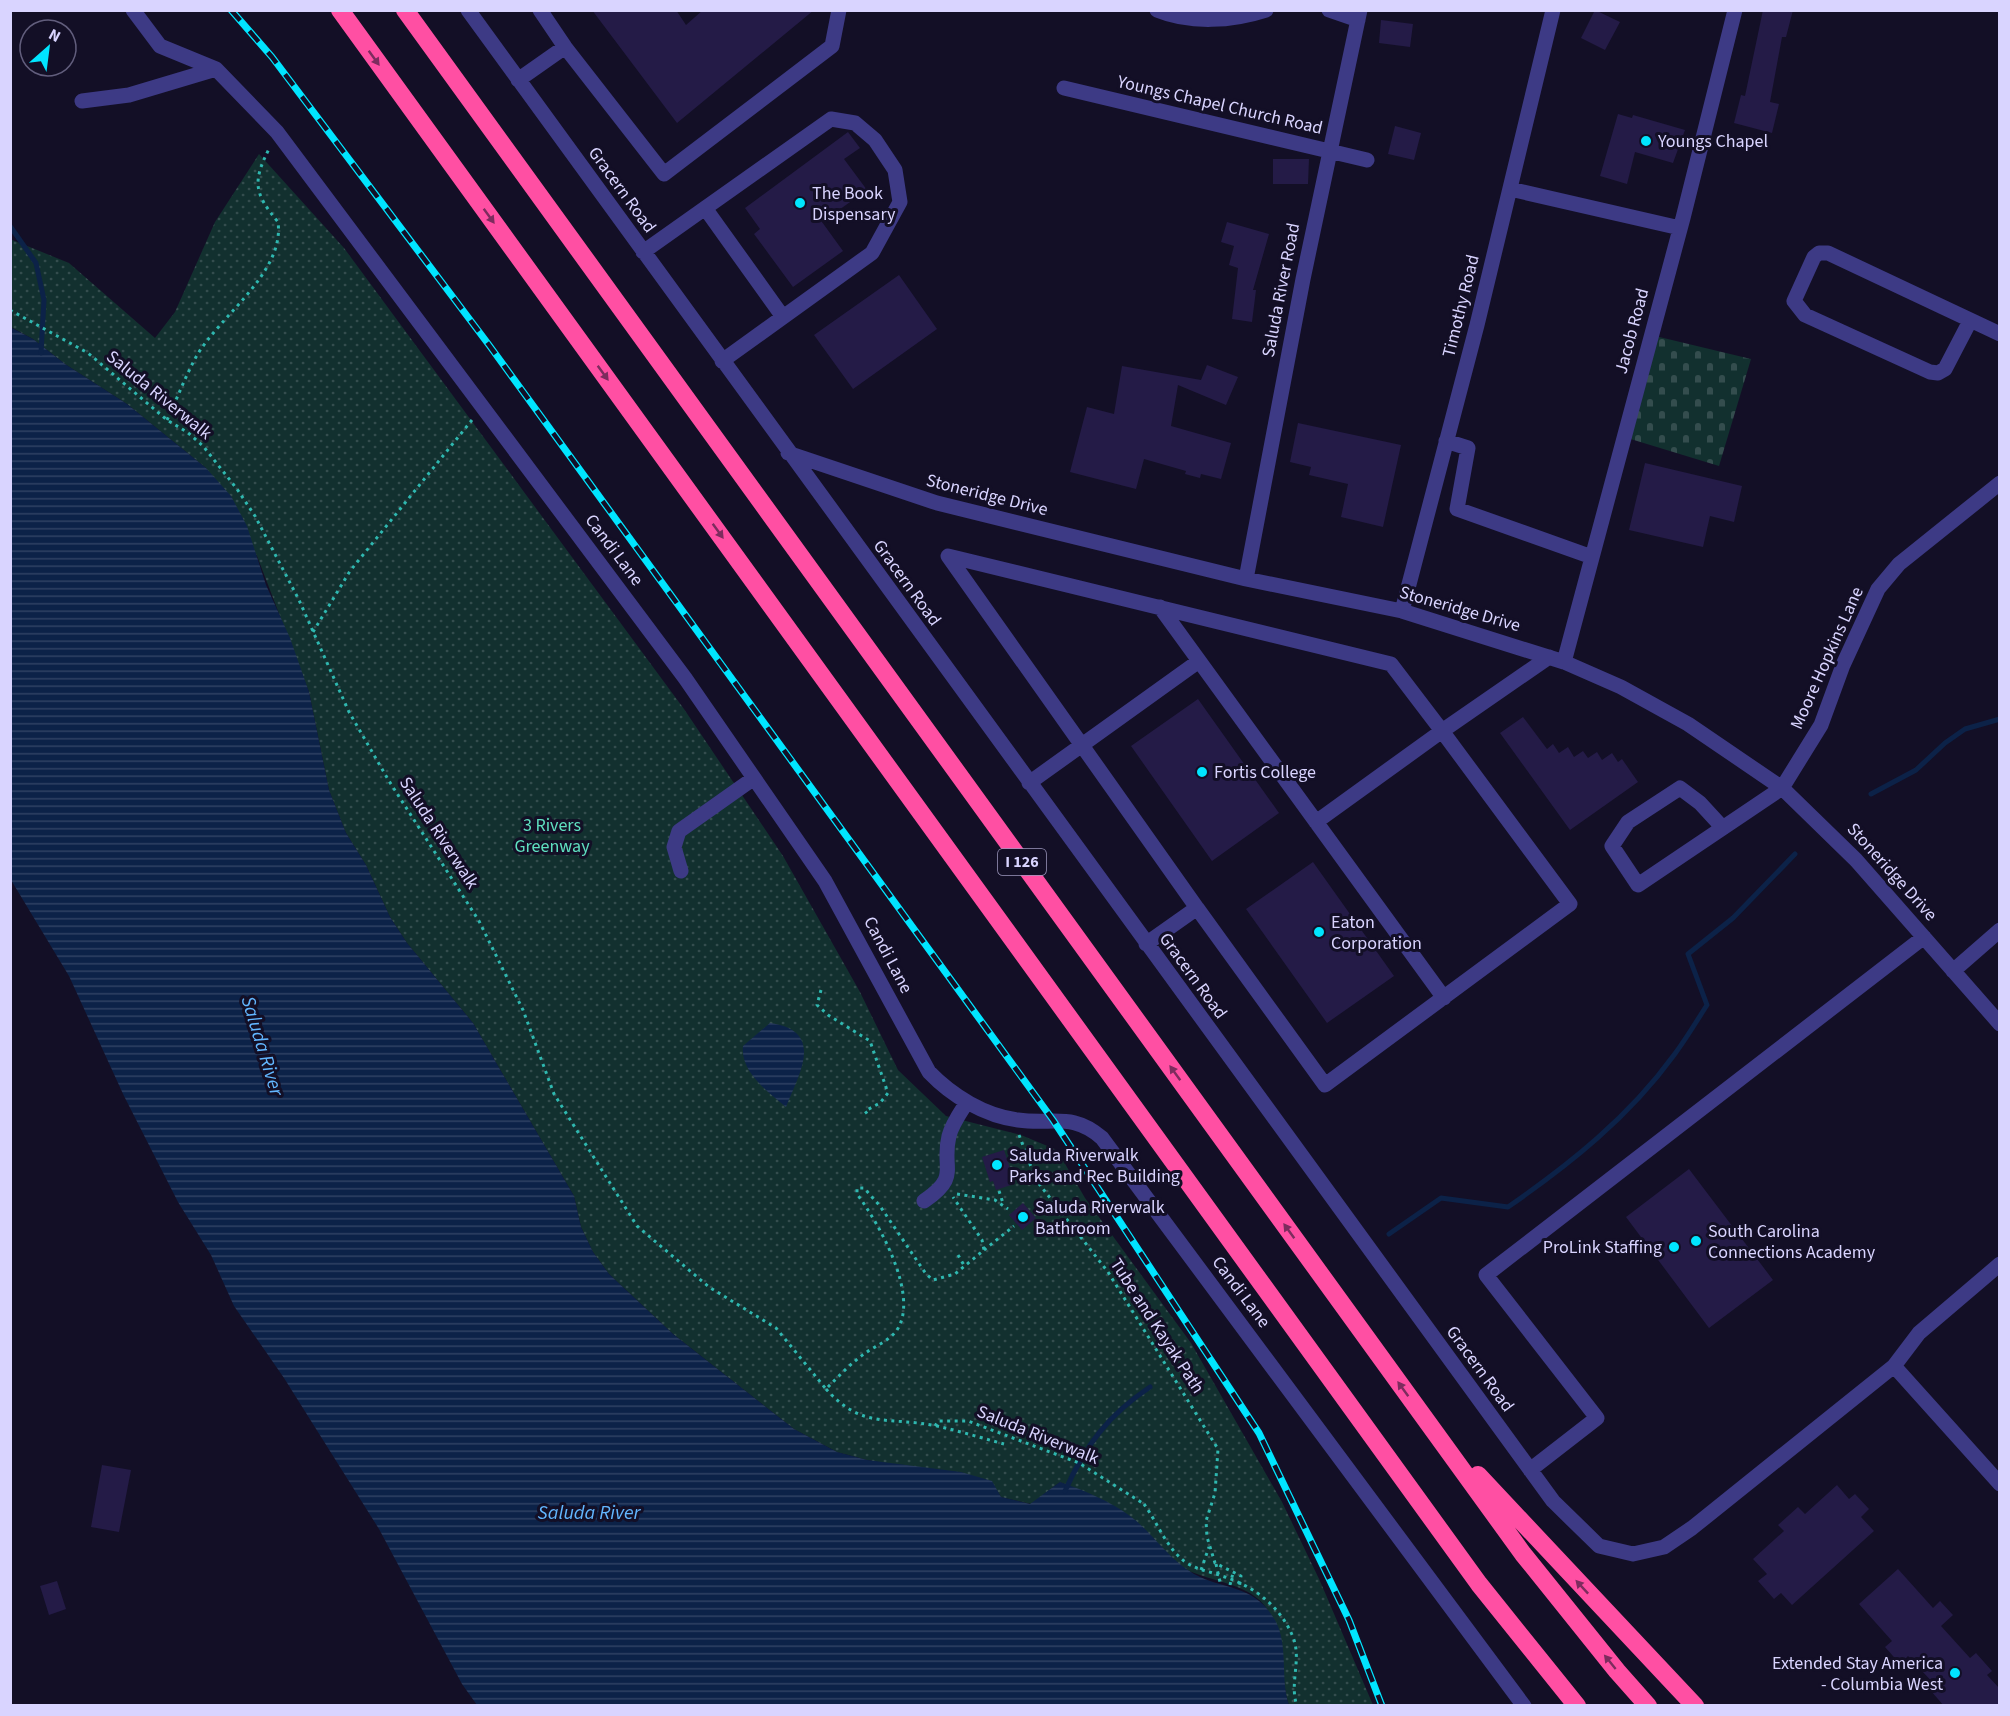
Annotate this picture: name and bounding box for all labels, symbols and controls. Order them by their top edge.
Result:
north arrow [18,18,78,78]
text: N [45,23,64,48]
one-way arrow [368,49,380,65]
street label: Youngs Chapel Church Road [1114,69,1325,141]
place label: Youngs Chapel [1657,129,1768,154]
marker: Youngs Chapel [1639,134,1653,148]
street label: Gracern Road [582,142,662,238]
place label: The Book Dispensary [812,181,896,227]
marker: The Book Dispensary [793,196,807,210]
one-way arrow [482,208,494,223]
street label: Saluda River Road [1256,221,1306,359]
street label: Timothy Road [1436,252,1486,360]
street label: Jacob Road [1609,286,1655,376]
street label: Saluda Riverwalk [101,345,217,446]
one-way arrow [597,365,609,381]
street label: Stoneridge Drive [924,468,1051,522]
street label: Candi Lane [579,509,649,591]
one-way arrow [712,522,724,538]
street label: Gracern Road [867,535,947,631]
street label: Stoneridge Drive [1397,580,1523,638]
street label: Moore Hopkins Lane [1784,583,1870,733]
place label: Fortis College [1214,760,1316,785]
marker: Fortis College [1195,765,1209,779]
street label: Saluda Riverwalk [393,772,485,894]
park label: 3 Rivers Greenway [514,813,590,859]
street label: Stoneridge Drive [1841,817,1943,927]
road number: I 126 [998,849,1046,875]
place label: Eaton Corporation [1331,910,1422,956]
street label: Candi Lane [857,912,919,998]
marker: Eaton Corporation [1312,925,1326,939]
street label: Gracern Road [1153,928,1233,1024]
water label: Saluda River [234,993,291,1100]
one-way arrow [1169,1065,1181,1081]
place label: Saluda Riverwalk Parks and Rec Building [1009,1143,1180,1189]
marker: Saluda Riverwalk Parks and Rec Building [990,1158,1004,1172]
place label: Saluda Riverwalk Bathroom [1035,1195,1165,1241]
marker: Saluda Riverwalk Bathroom [1016,1210,1030,1224]
place label: South Carolina Connections Academy [1708,1219,1876,1265]
one-way arrow [1283,1224,1295,1240]
marker: South Carolina Connections Academy [1689,1234,1703,1248]
place label: ProLink Staffing [1543,1235,1662,1260]
marker: ProLink Staffing [1667,1240,1681,1254]
street label: Candi Lane [1206,1251,1276,1333]
street label: Tube and Kayak Path [1104,1253,1210,1399]
street label: Gracern Road [1440,1321,1520,1417]
one-way arrow [1398,1382,1410,1397]
street label: Saluda Riverwalk [973,1399,1103,1471]
water label: Saluda River [538,1499,642,1527]
one-way arrow [1575,1580,1589,1595]
place label: Extended Stay America - Columbia West [1772,1651,1943,1697]
one-way arrow [1603,1654,1616,1670]
marker: Extended Stay America - Columbia West [1948,1666,1962,1680]

